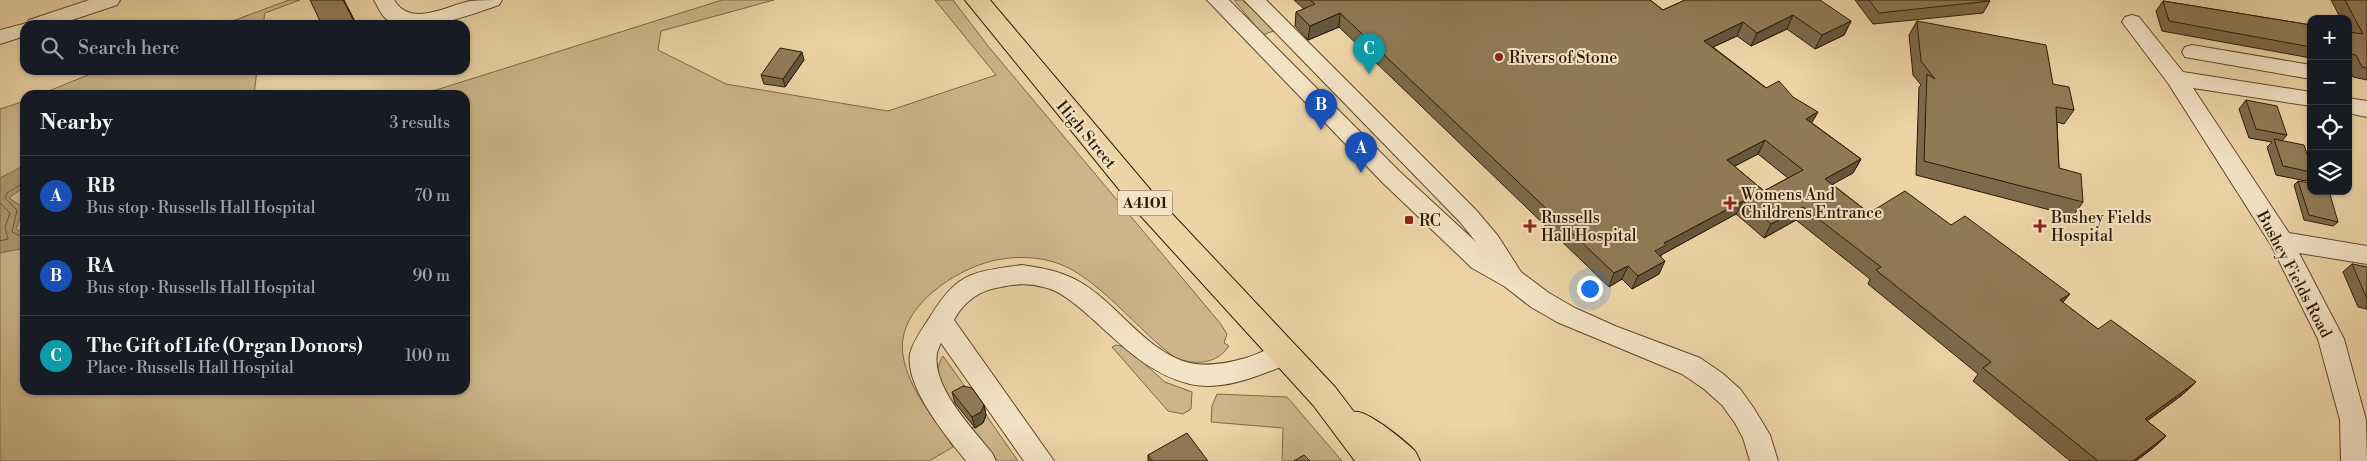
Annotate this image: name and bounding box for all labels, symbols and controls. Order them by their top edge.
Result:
map controls [2307,15,2352,195]
button: + [2307,15,2352,60]
search box [20,20,470,75]
pin: C [1353,33,1385,74]
icon: search [38,34,66,62]
text: Search here [78,36,179,60]
place label: Rivers of Stone [1509,48,1617,68]
marker: Rivers of Stone [1493,51,1505,63]
button: − [2307,60,2352,105]
pin: B [1305,89,1337,130]
street label: High Street [1052,97,1121,173]
button: locate [2307,105,2352,150]
text: Nearby [40,110,113,136]
text: 3 results [389,113,450,133]
pin: A [1345,132,1377,173]
button: layers [2307,150,2352,195]
text: RB [87,174,115,198]
place label: Womens And Childrens Entrance [1740,185,1882,223]
text: A [50,186,62,206]
text: 70 m [414,186,450,206]
road number: A4101 [1118,190,1172,216]
marker: Womens And Childrens Entrance [1723,196,1737,210]
text: Bus stop · Russells Hall Hospital [87,198,315,218]
street label: Bushey Fields Road [2252,207,2336,341]
place label: Russells Hall Hospital [1541,208,1637,246]
place label: Bushey Fields Hospital [2050,208,2152,246]
place label: RC [1419,211,1441,231]
marker: RC [1403,214,1415,226]
marker: Russells Hall Hospital [1523,219,1537,233]
marker: Bushey Fields Hospital [2033,219,2047,233]
text: RA [87,254,114,278]
text: B [50,266,62,286]
text: 90 m [412,266,450,286]
your location [1577,276,1603,302]
text: Bus stop · Russells Hall Hospital [87,278,315,298]
text: The Gift of Life (Organ Donors) [87,334,363,358]
text: C [50,346,62,366]
text: 100 m [405,346,450,366]
text: Place · Russells Hall Hospital [87,358,294,378]

